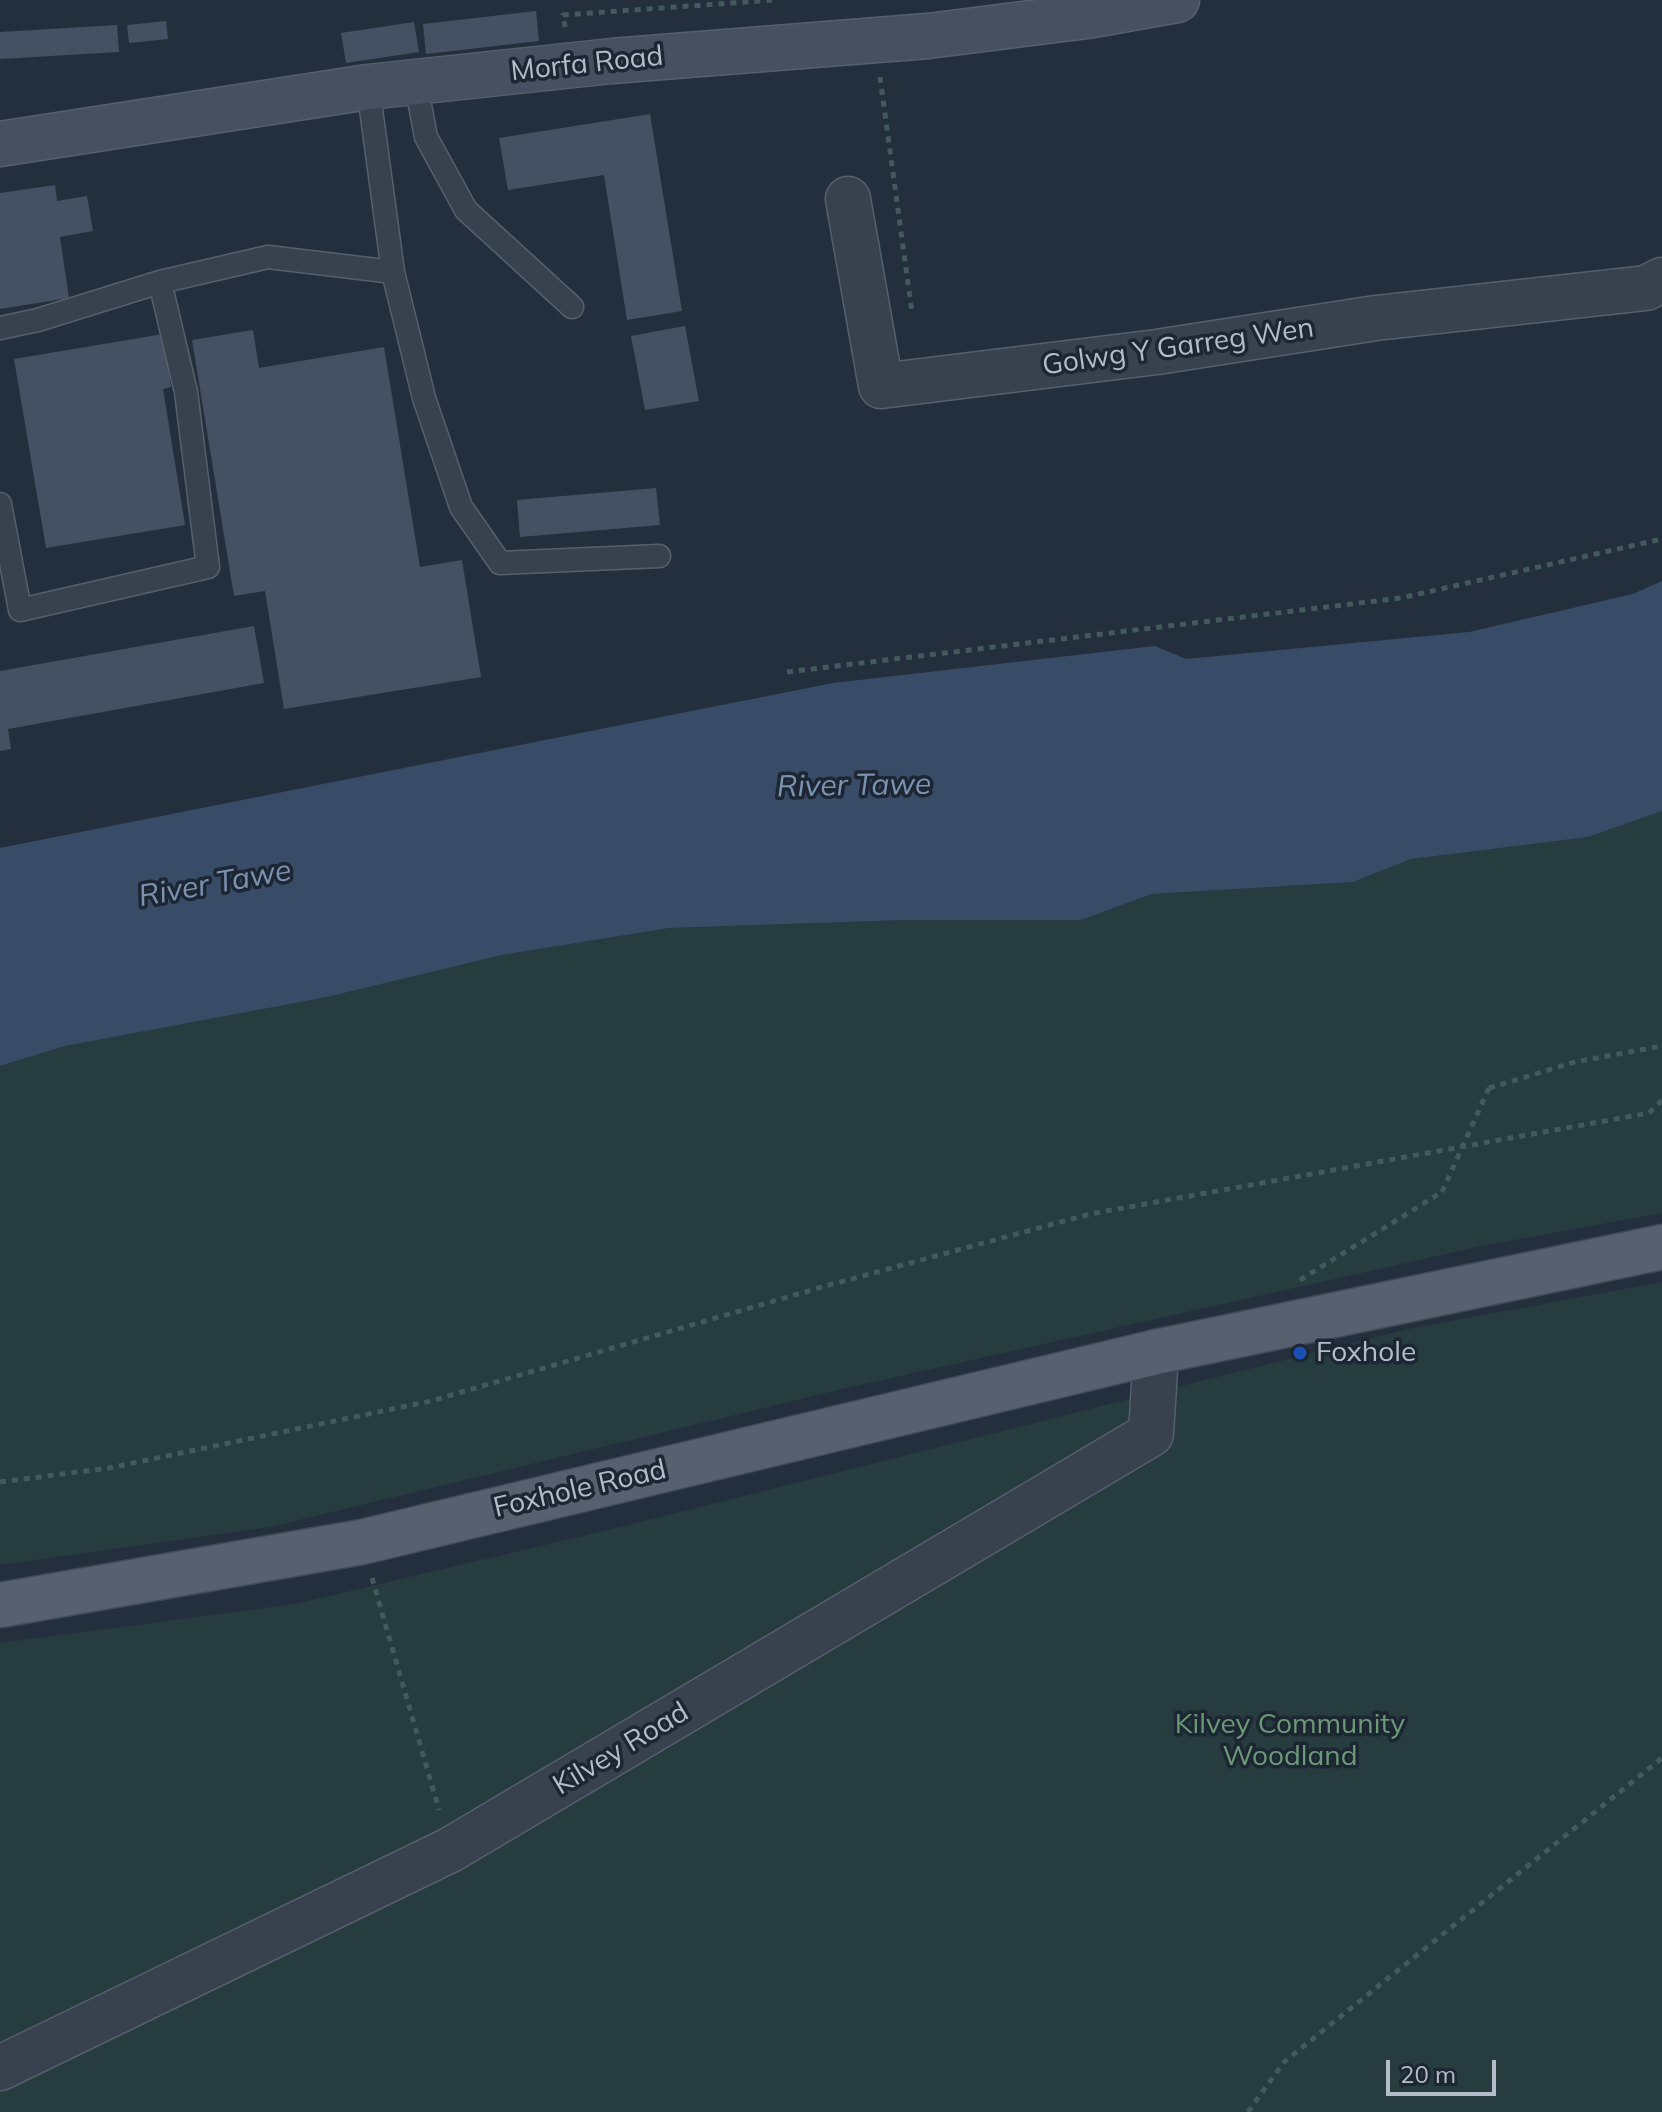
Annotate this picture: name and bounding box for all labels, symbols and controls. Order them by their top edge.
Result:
street label: Morfa Road [509,39,665,89]
street label: Golwg Y Garreg Wen [1040,311,1316,383]
water label: River Tawe [776,767,932,805]
water label: River Tawe [136,853,294,915]
place label: Foxhole [1316,1336,1416,1370]
marker: Foxhole [1291,1344,1309,1362]
street label: Foxhole Road [490,1453,670,1525]
street label: Kilvey Road [547,1696,695,1802]
park label: Kilvey Community Woodland [1175,1708,1405,1774]
scale bar [1390,2044,1500,2094]
text: 20 m [1400,2059,1456,2089]

